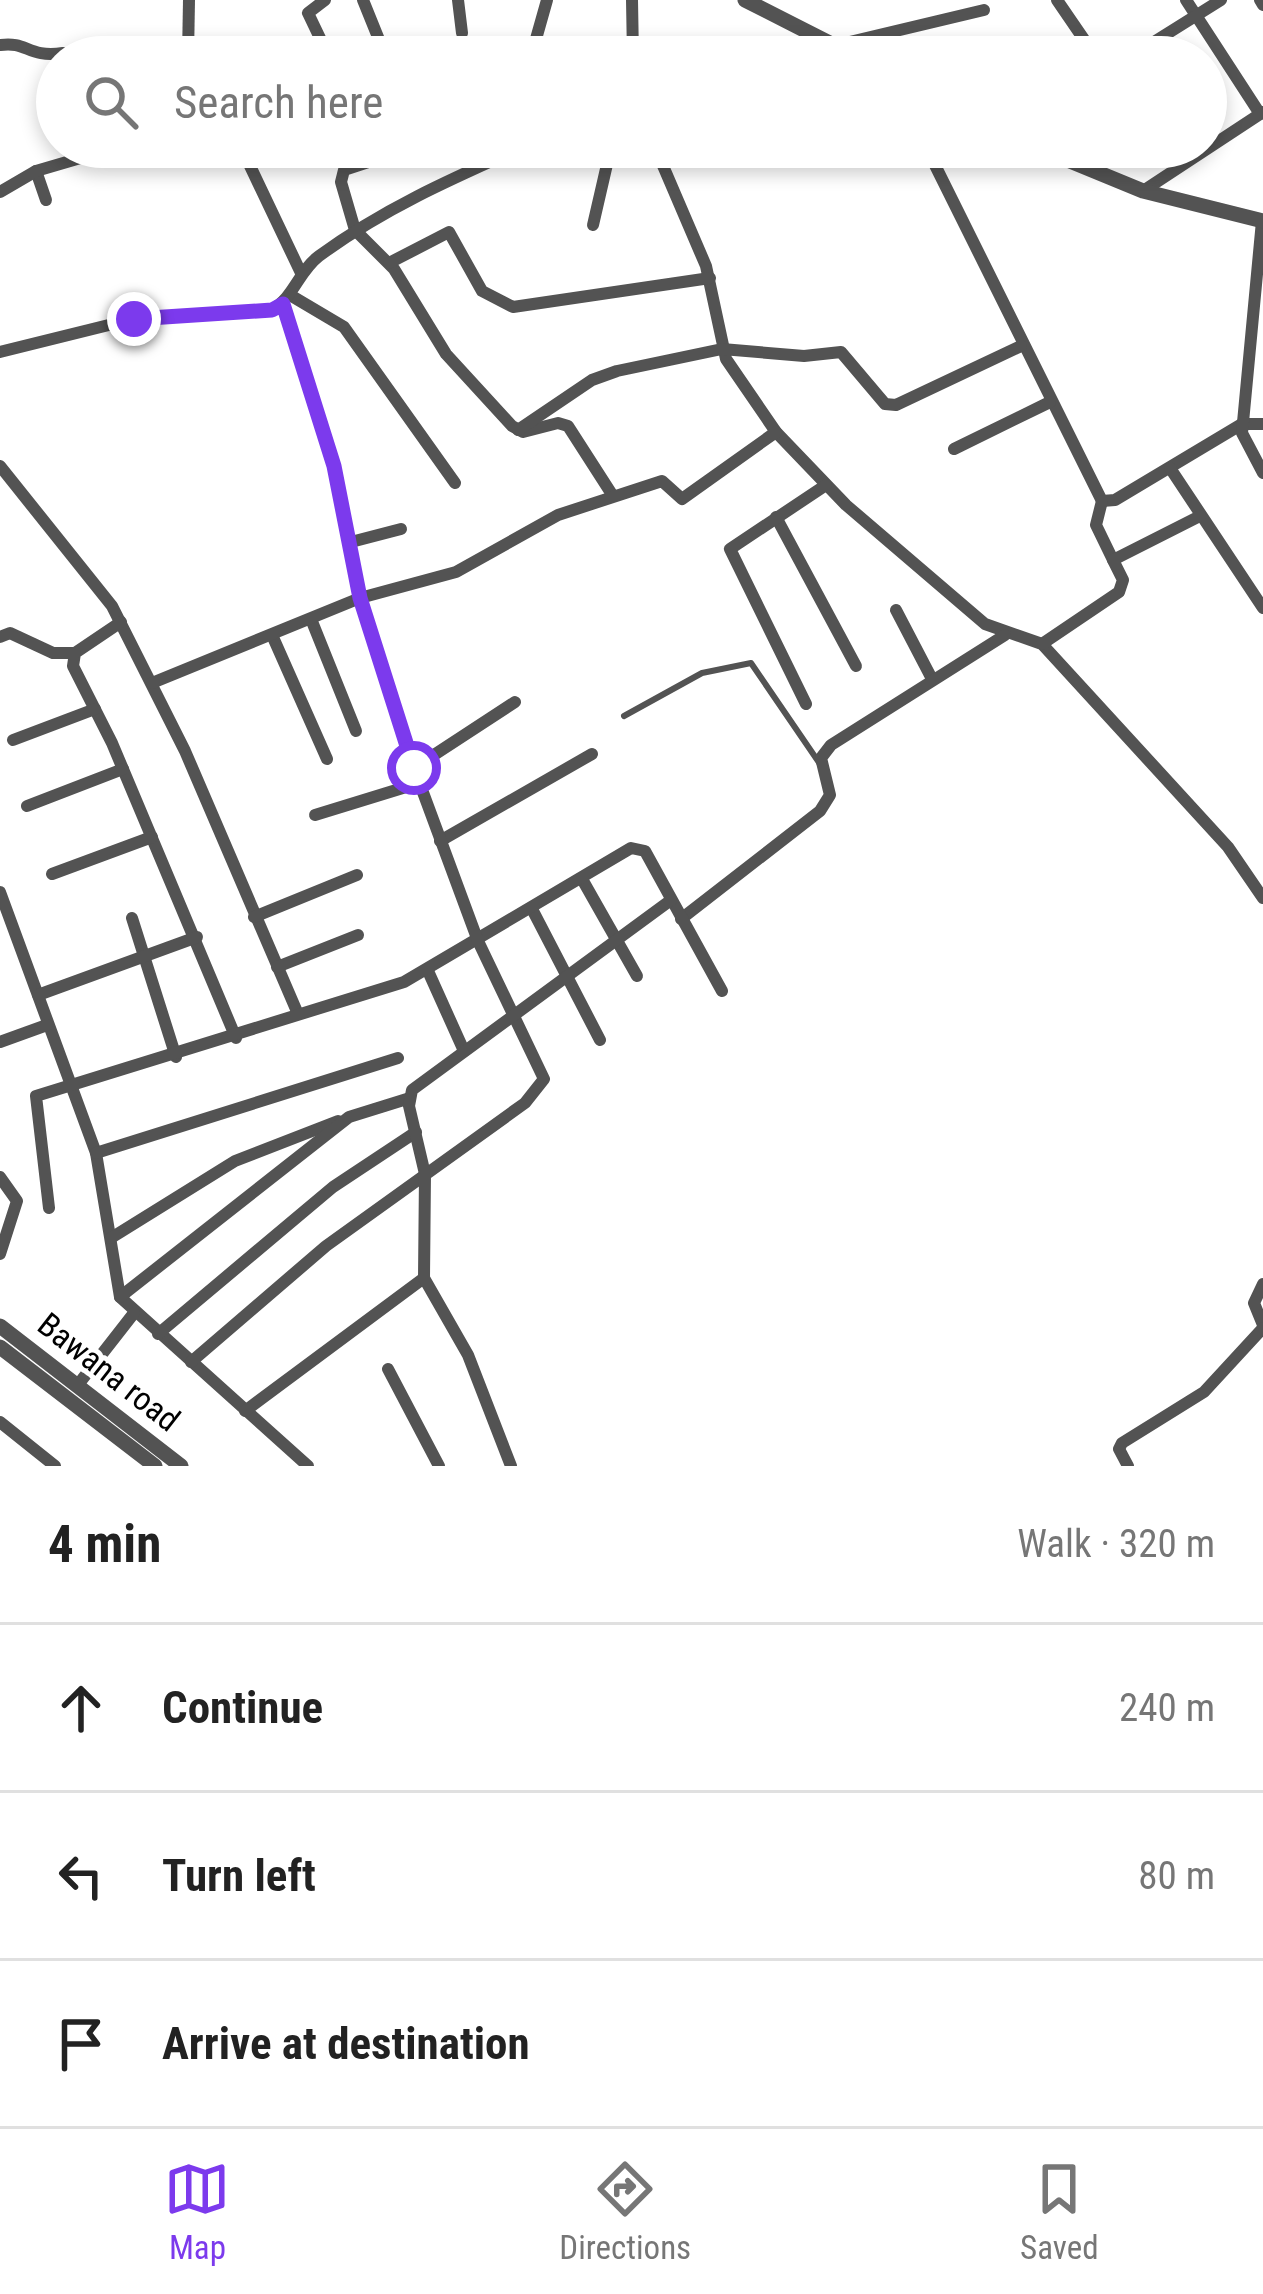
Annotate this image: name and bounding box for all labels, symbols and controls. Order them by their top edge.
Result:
search box [36,36,1227,168]
icon: search [78,69,144,135]
text: Search here [174,76,383,129]
route end [107,292,161,346]
route start [387,741,441,795]
street label: Bawana road [30,1305,188,1439]
text: 4 min [48,1515,161,1574]
text: Walk · 320 m [1017,1521,1215,1567]
icon: ahead [48,1675,114,1741]
text: Continue [162,1681,323,1734]
text: 240 m [1119,1685,1215,1731]
icon: left [48,1843,114,1909]
text: Turn left [162,1849,316,1902]
text: 80 m [1138,1853,1215,1899]
icon: arrive [48,2011,114,2077]
text: Arrive at destination [162,2017,530,2070]
tab: Map [164,2156,230,2267]
tab: Directions [559,2156,691,2267]
tab: Saved [1020,2156,1099,2267]

